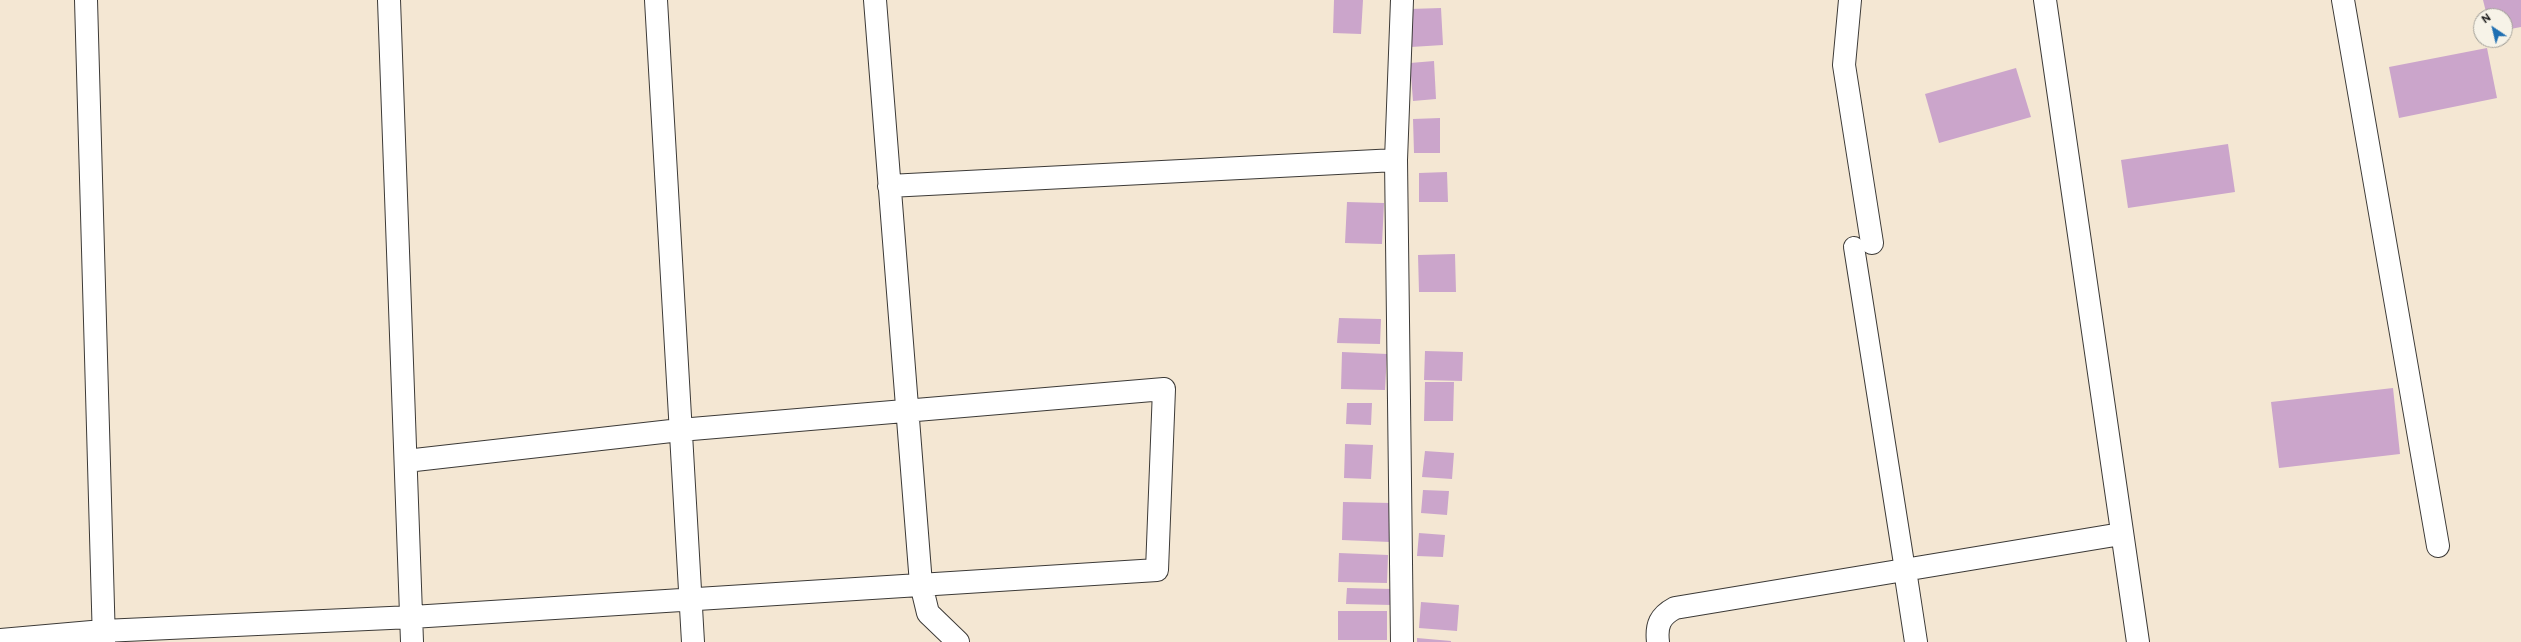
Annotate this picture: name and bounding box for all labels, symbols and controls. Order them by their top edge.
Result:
north arrow [2473,8,2513,48]
text: N [2479,11,2494,26]

